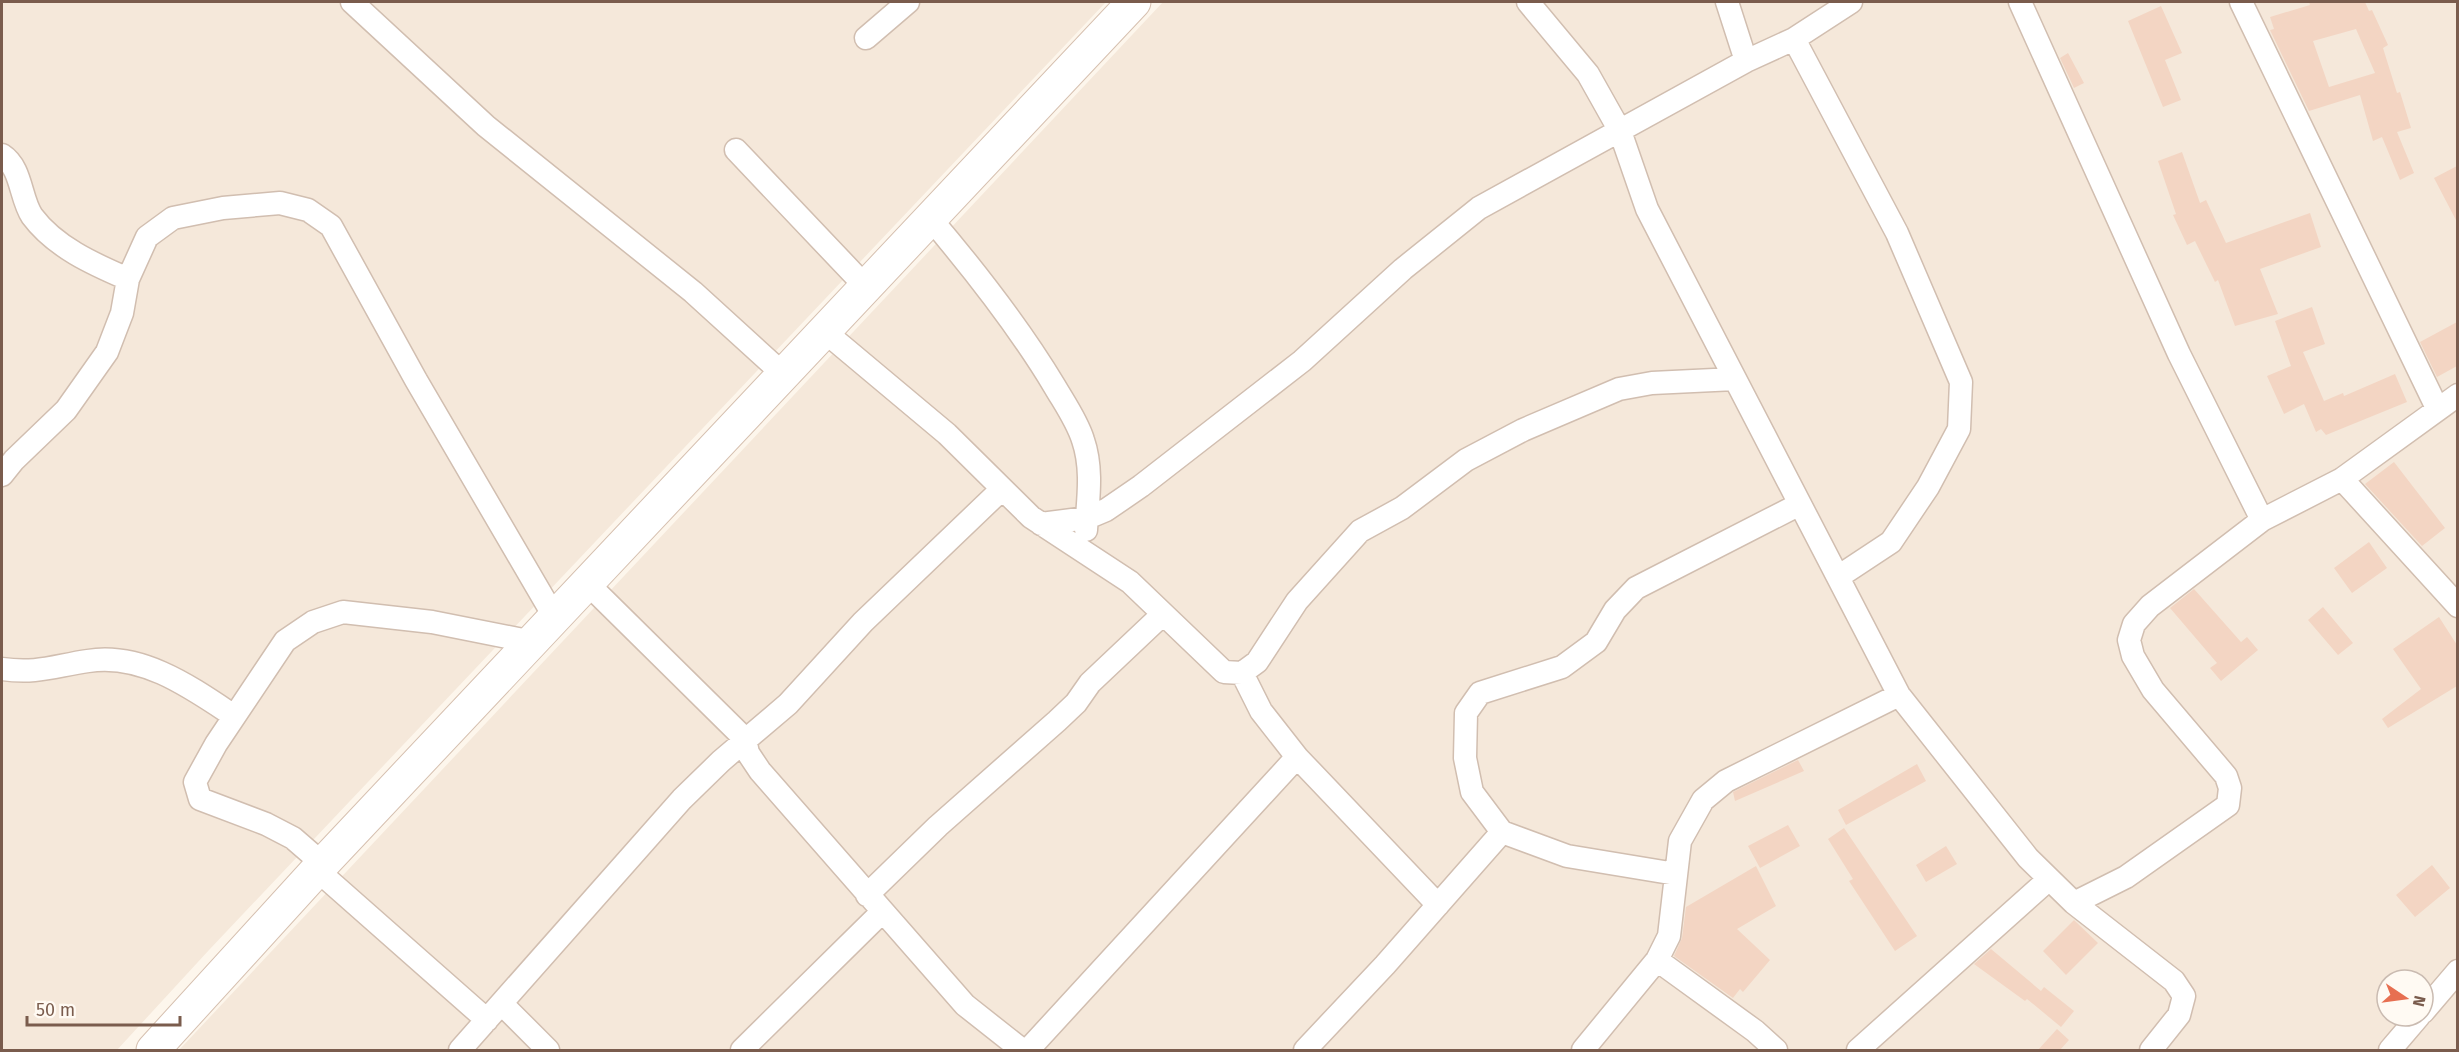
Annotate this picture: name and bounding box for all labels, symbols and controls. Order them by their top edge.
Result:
north arrow [2375,968,2435,1028]
scale bar [27,989,180,1027]
text: N [2409,994,2430,1009]
text: 50 m [36,999,75,1021]

